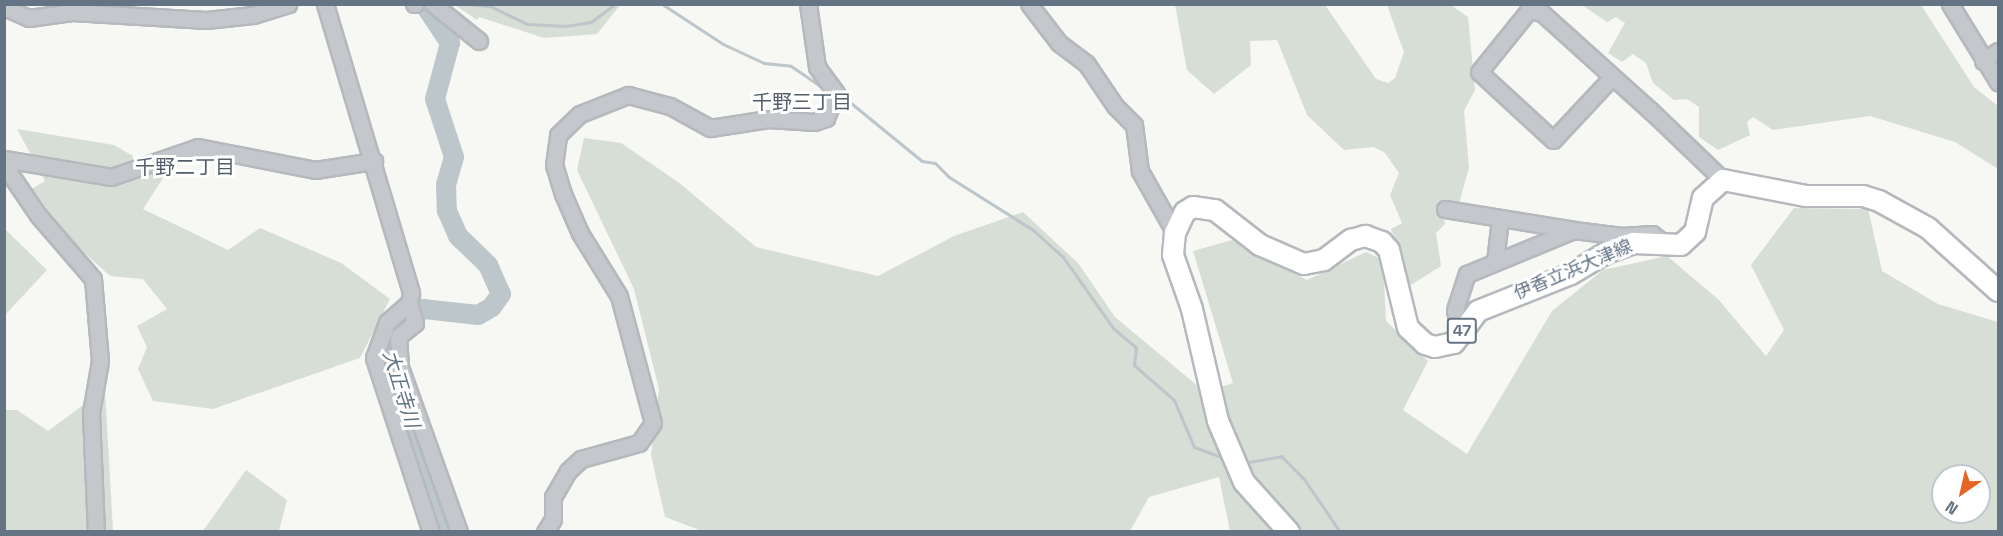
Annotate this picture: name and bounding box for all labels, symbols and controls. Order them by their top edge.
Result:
district label: 千野三丁目 [752,90,852,114]
district label: 千野二丁目 [135,155,235,179]
street label: 伊香立浜大津線 [1511,235,1635,305]
road number: 47 [1446,318,1478,344]
water label: 大正寺川 [378,347,424,431]
north arrow [1931,464,1991,524]
text: N [1941,496,1962,519]

